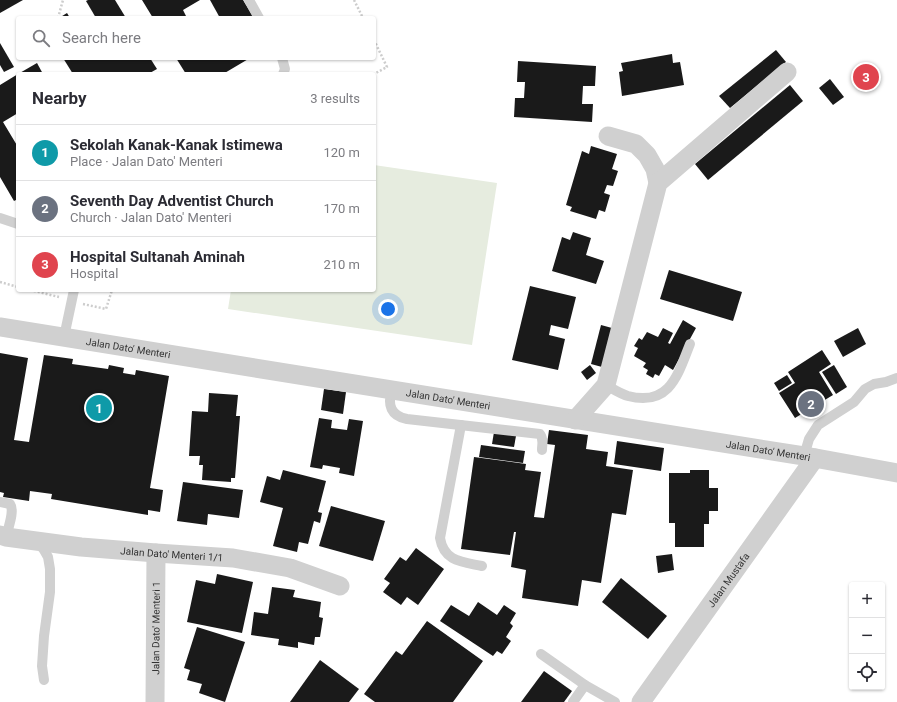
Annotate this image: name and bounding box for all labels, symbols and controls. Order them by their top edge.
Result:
search box [16,16,376,60]
icon: search [30,27,52,49]
text: Search here [62,29,141,47]
pin: 3 [853,62,879,92]
text: Nearby [32,88,87,108]
text: 3 results [310,91,360,106]
text: Sekolah Kanak-Kanak Istimewa [70,136,283,154]
text: 1 [41,145,49,160]
text: 120 m [323,145,360,160]
text: Place · Jalan Dato' Menteri [70,154,223,169]
text: Seventh Day Adventist Church [70,192,274,210]
text: 2 [41,201,49,216]
text: 170 m [323,201,360,216]
text: Church · Jalan Dato' Menteri [70,210,232,225]
text: Hospital Sultanah Aminah [70,248,245,266]
text: 3 [41,257,49,272]
text: 210 m [323,257,360,272]
text: Hospital [70,266,118,281]
your location [378,299,398,319]
street label: Jalan Dato' Menteri [85,336,171,360]
street label: Jalan Dato' Menteri [405,387,491,412]
pin: 2 [798,389,824,419]
pin: 1 [86,393,112,423]
street label: Jalan Dato' Menteri [725,439,811,463]
street label: Jalan Dato' Menteri 1/1 [120,545,224,563]
street label: Jalan Mustafa [705,551,752,609]
street label: Jalan Dato' Menteri 1 [150,581,162,675]
map controls [849,582,885,690]
button: + [849,582,885,618]
button: − [849,618,885,654]
button: locate [849,654,885,690]

